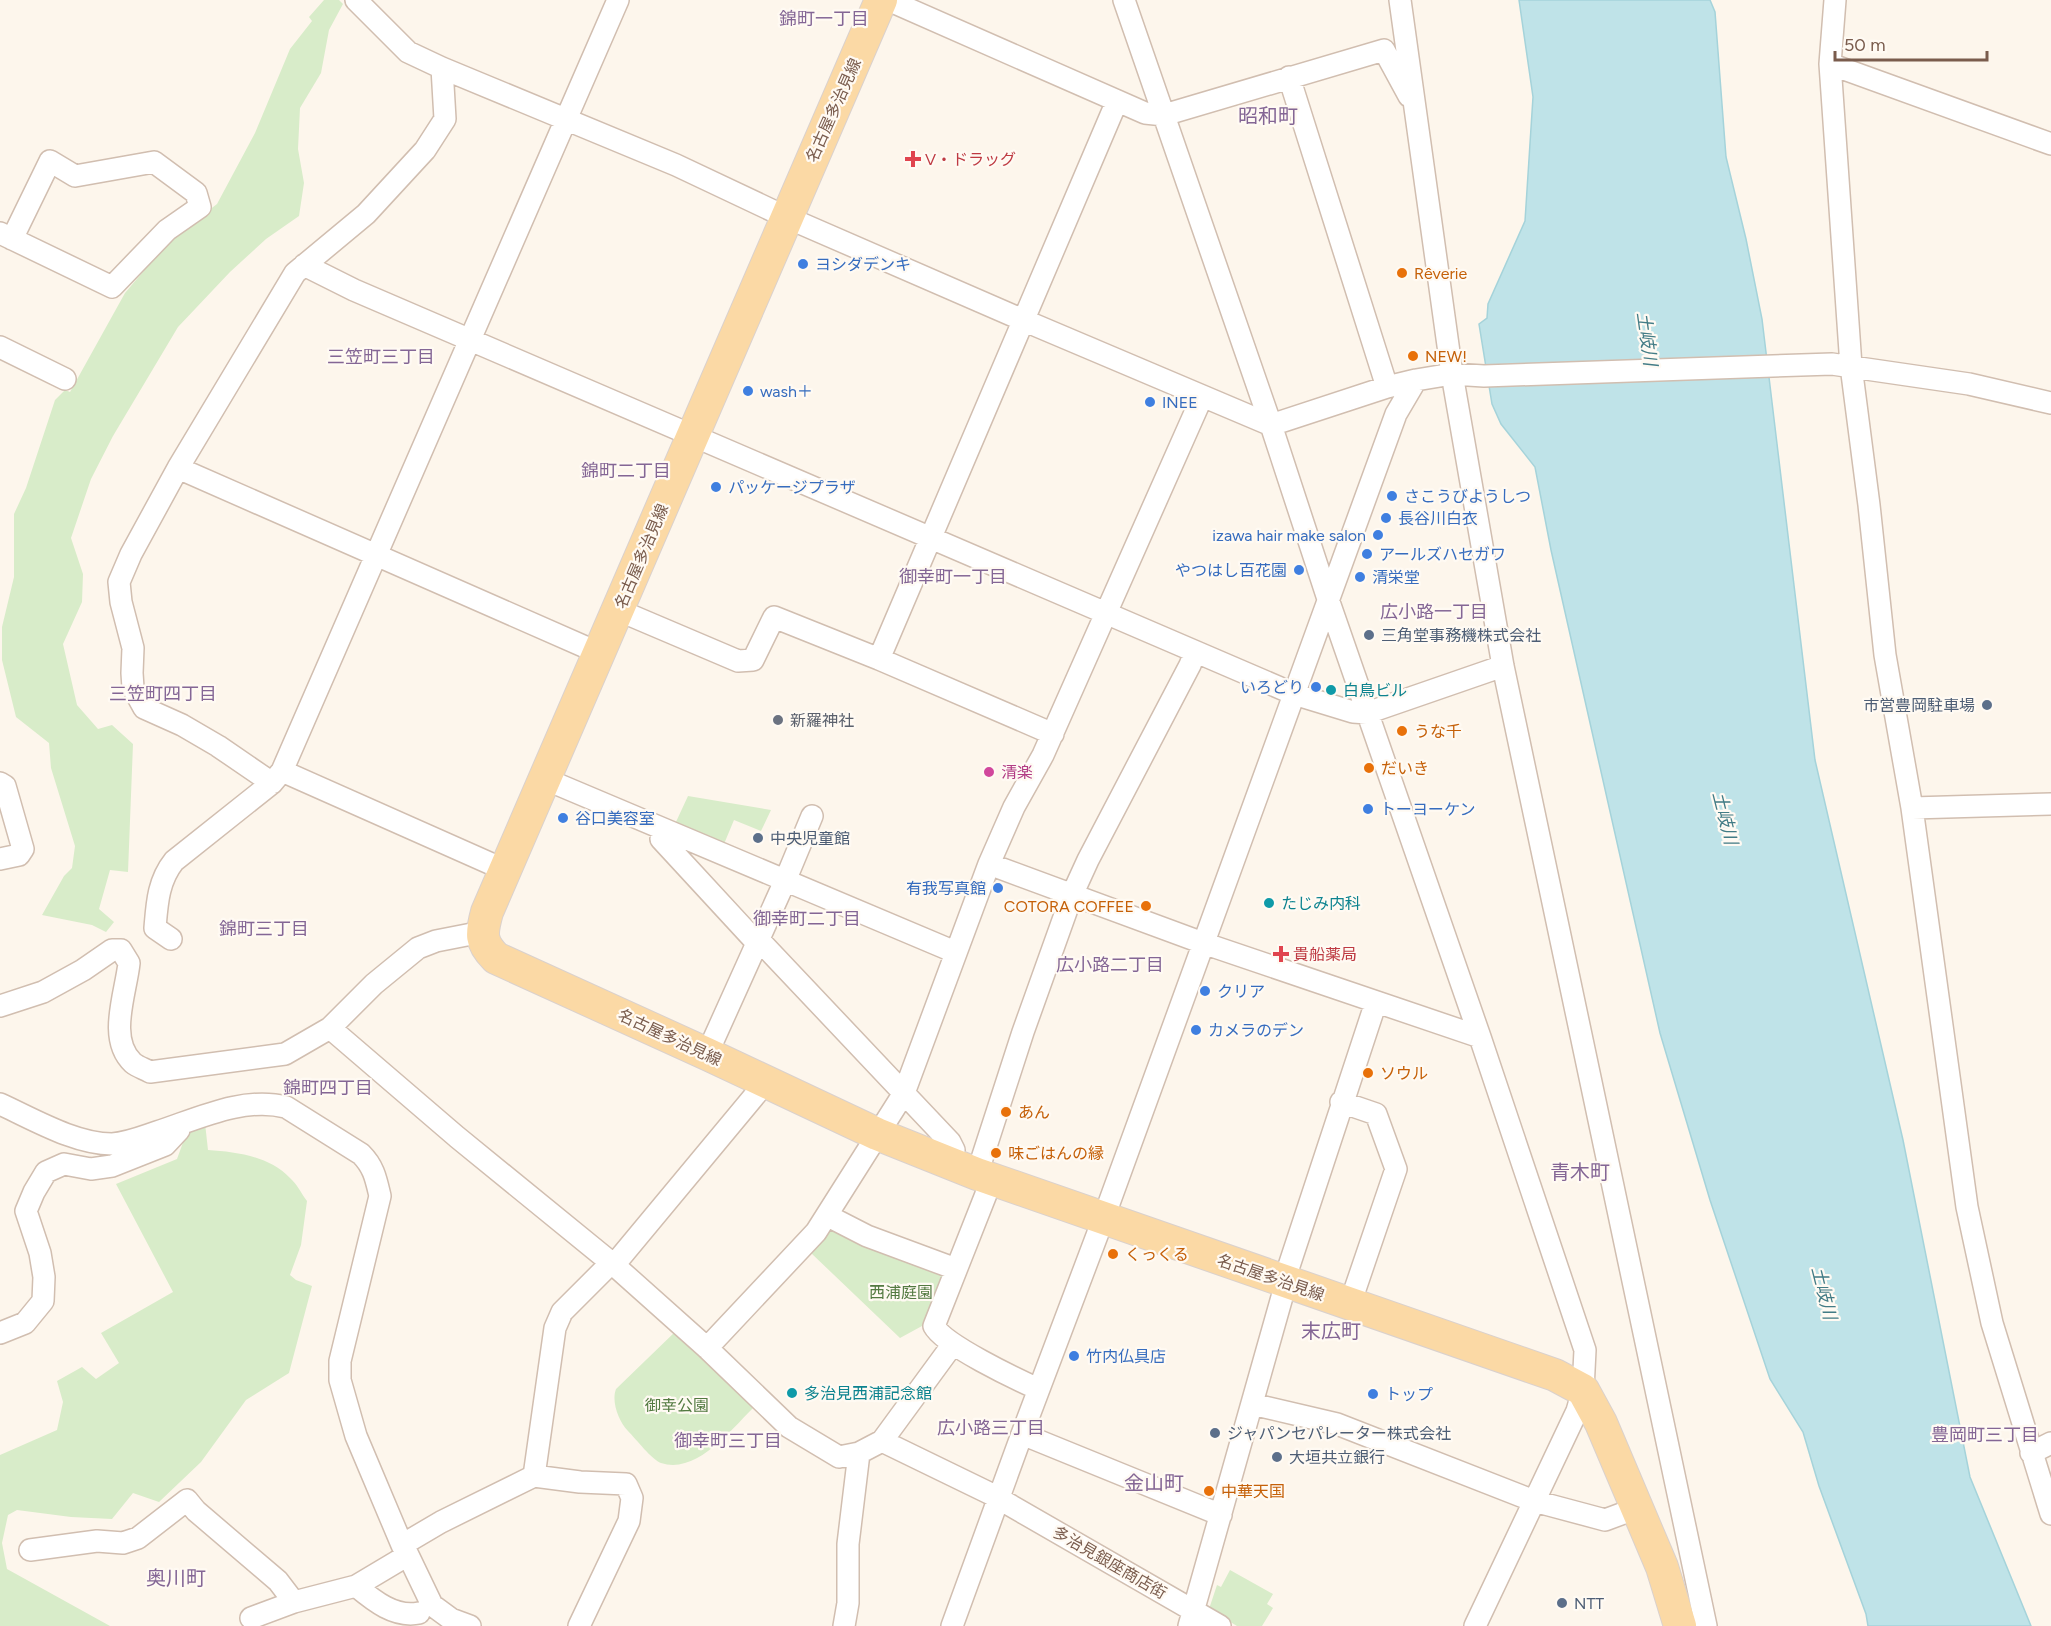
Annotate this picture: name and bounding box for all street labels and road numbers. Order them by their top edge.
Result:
street label: 名古屋多治見線 [802,55,865,165]
street label: 名古屋多治見線 [611,501,672,611]
street label: 名古屋多治見線 [615,1005,725,1070]
street label: 名古屋多治見線 [1215,1250,1327,1305]
street label: 多治見銀座商店街 [1050,1522,1170,1603]

